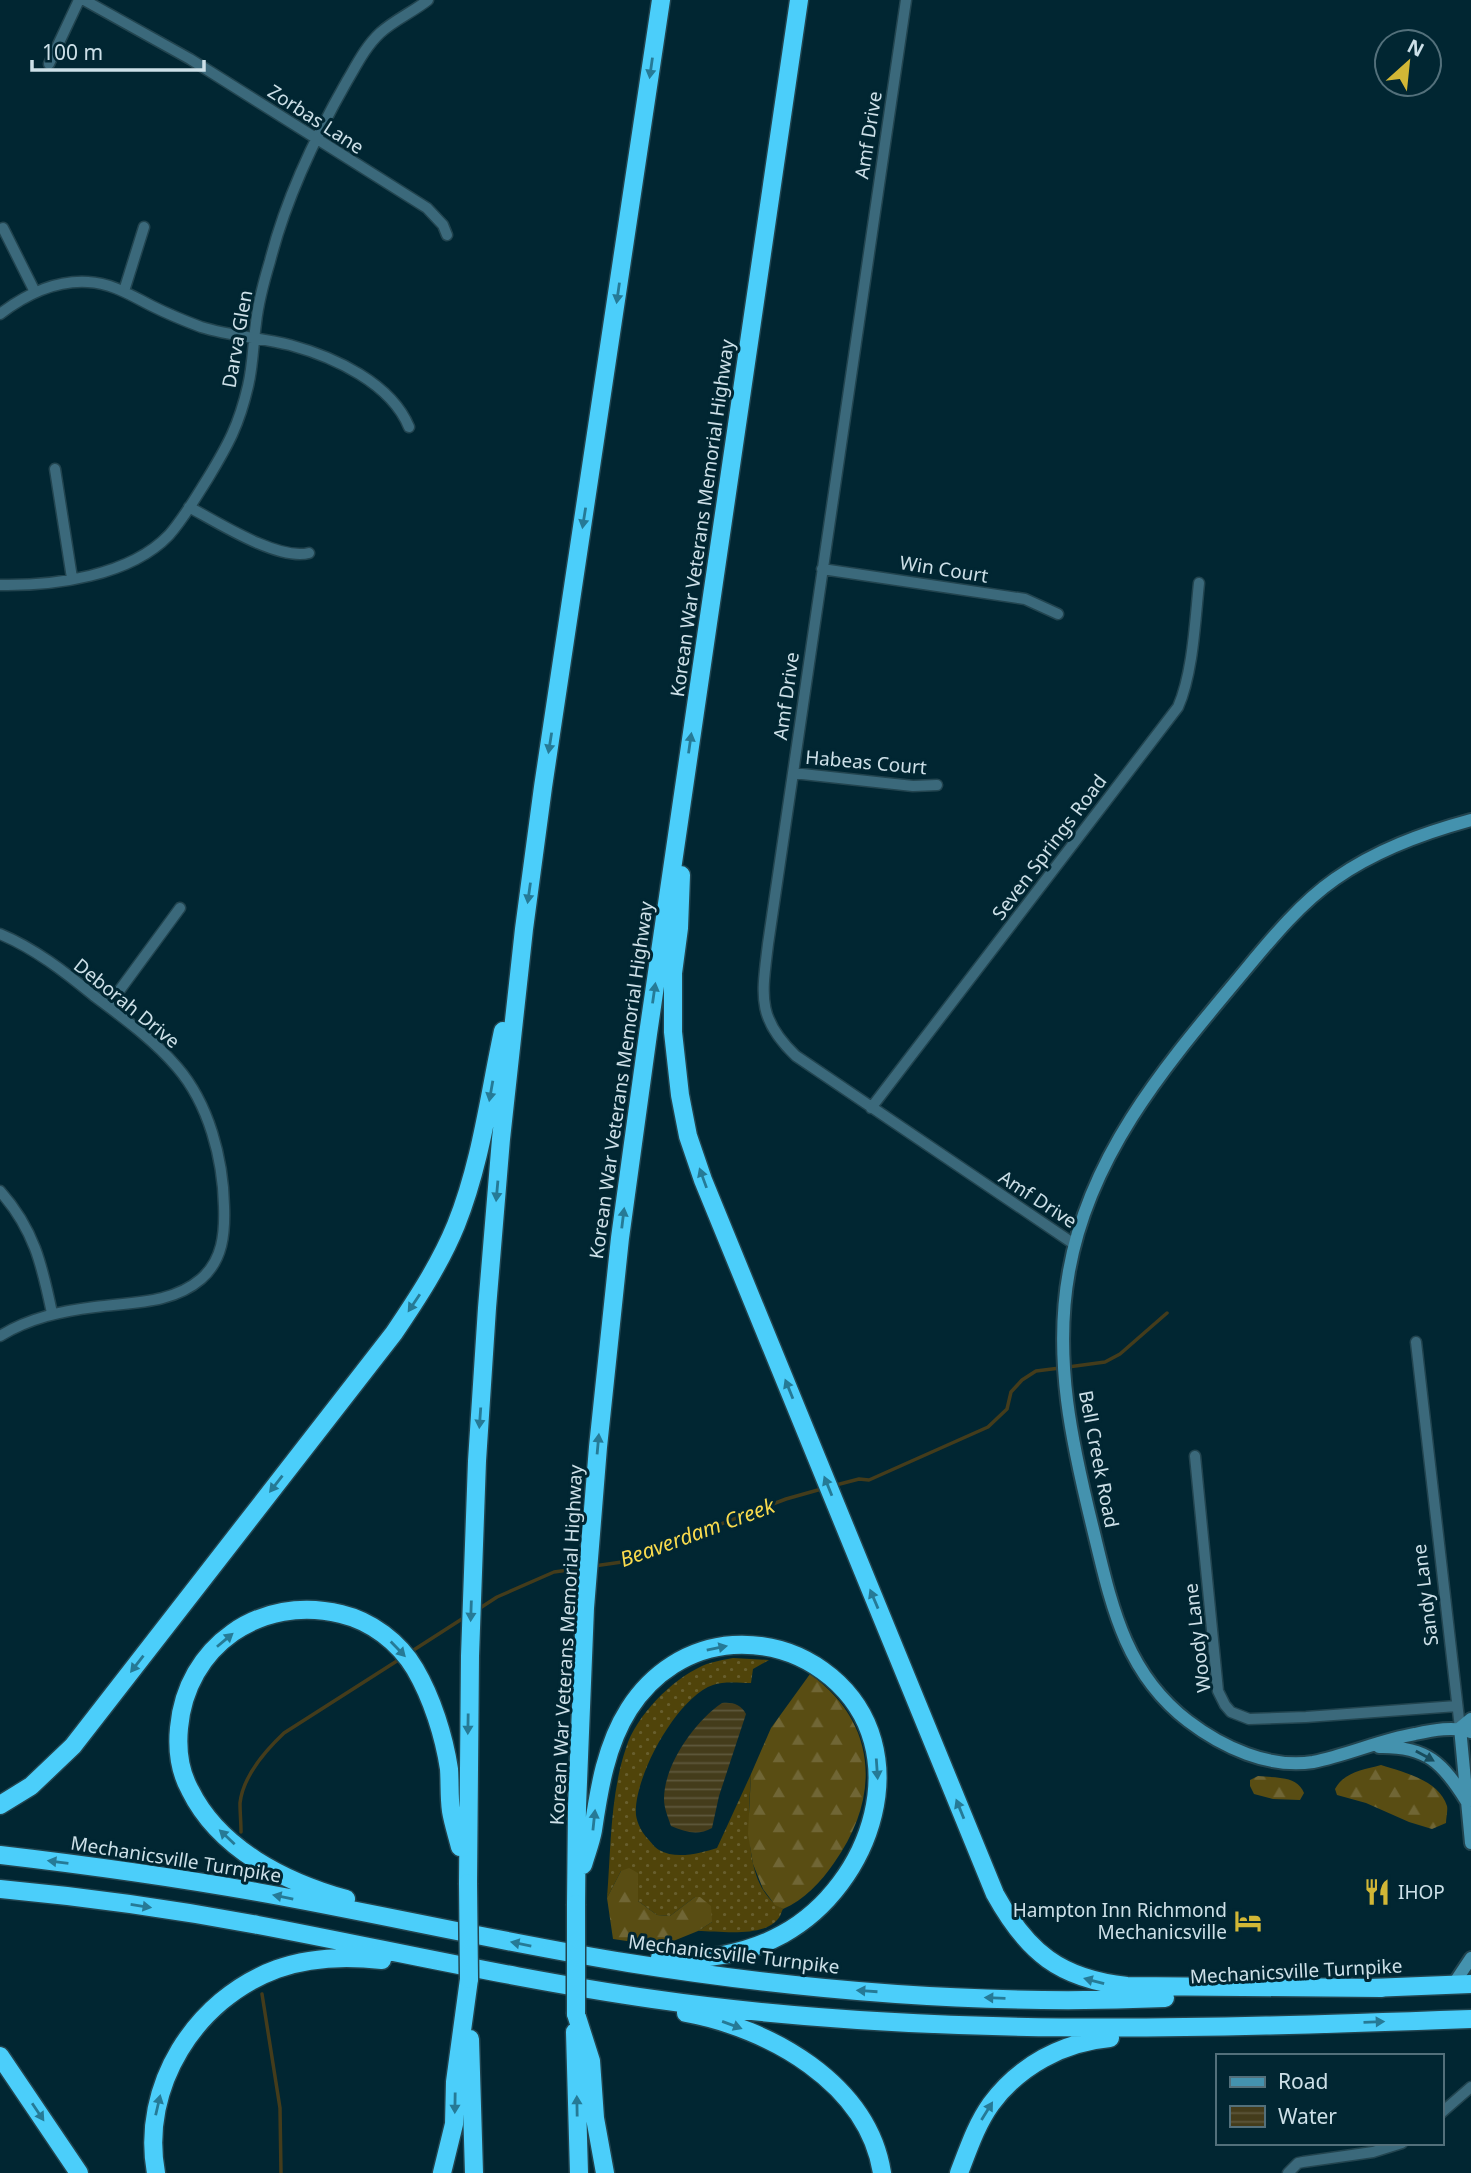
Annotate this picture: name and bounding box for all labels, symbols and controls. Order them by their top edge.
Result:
scale bar [32,28,203,72]
north arrow [1373,28,1443,98]
text: N [1403,33,1429,63]
text: 100 m [42,38,103,66]
one-way arrow [645,57,656,79]
street label: Zorbas Lane [263,78,369,160]
street label: Amf Drive [848,89,888,181]
one-way arrow [612,282,623,304]
street label: Darva Glen [216,288,258,390]
street label: Korean War Veterans Memorial Highway [664,337,740,698]
one-way arrow [578,507,589,529]
street label: Win Court [898,549,990,589]
street label: Amf Drive [767,650,805,742]
one-way arrow [544,732,555,754]
one-way arrow [685,732,696,754]
street label: Habeas Court [804,744,928,780]
street label: Seven Springs Road [986,769,1112,925]
one-way arrow [523,882,534,904]
street label: Korean War Veterans Memorial Highway [583,899,659,1260]
street label: Deborah Drive [68,952,186,1054]
one-way arrow [649,982,660,1004]
one-way arrow [485,1080,496,1102]
street label: Amf Drive [994,1164,1082,1234]
one-way arrow [697,1168,708,1189]
one-way arrow [491,1180,502,1202]
one-way arrow [617,1207,628,1229]
one-way arrow [408,1294,421,1313]
one-way arrow [783,1378,794,1399]
street label: Bell Creek Road [1073,1388,1125,1530]
one-way arrow [474,1407,485,1429]
one-way arrow [593,1433,604,1455]
street label: Korean War Veterans Memorial Highway [544,1464,588,1826]
one-way arrow [269,1475,283,1493]
one-way arrow [822,1475,833,1496]
water label: Beaverdam Creek [616,1490,780,1573]
street label: Sandy Lane [1406,1543,1444,1647]
street label: Woody Lane [1177,1582,1217,1694]
one-way arrow [869,1588,880,1609]
one-way arrow [465,1600,477,1622]
one-way arrow [216,1633,233,1648]
one-way arrow [390,1640,407,1657]
one-way arrow [706,1643,728,1654]
one-way arrow [130,1655,144,1673]
one-way arrow [463,1713,474,1735]
one-way arrow [1416,1750,1436,1762]
one-way arrow [871,1758,882,1780]
one-way arrow [954,1799,965,1820]
one-way arrow [589,1808,600,1830]
street label: Mechanicsville Turnpike [69,1830,283,1888]
one-way arrow [219,1830,236,1846]
one-way arrow [47,1856,69,1867]
restaurant icon: IHOP [1362,1877,1392,1907]
place label: IHOP [1398,1879,1445,1905]
one-way arrow [272,1892,294,1903]
place label: Hampton Inn Richmond Mechanicsville [1013,1897,1227,1945]
one-way arrow [130,1901,152,1912]
hotel icon: Hampton Inn Richmond Mechanicsville [1233,1906,1263,1936]
street label: Mechanicsville Turnpike [627,1928,841,1980]
one-way arrow [510,1938,532,1949]
street label: Mechanicsville Turnpike [1189,1952,1403,1990]
one-way arrow [1082,1975,1104,1986]
one-way arrow [856,1986,878,1997]
one-way arrow [984,1992,1006,2003]
one-way arrow [1364,2017,1386,2028]
one-way arrow [721,2020,742,2031]
legend [1216,2054,1443,2145]
text: Road [1278,2067,1328,2095]
one-way arrow [449,2092,460,2114]
one-way arrow [153,2094,164,2116]
one-way arrow [571,2095,582,2117]
one-way arrow [981,2102,994,2121]
text: Water [1278,2102,1337,2130]
one-way arrow [31,2103,45,2121]

